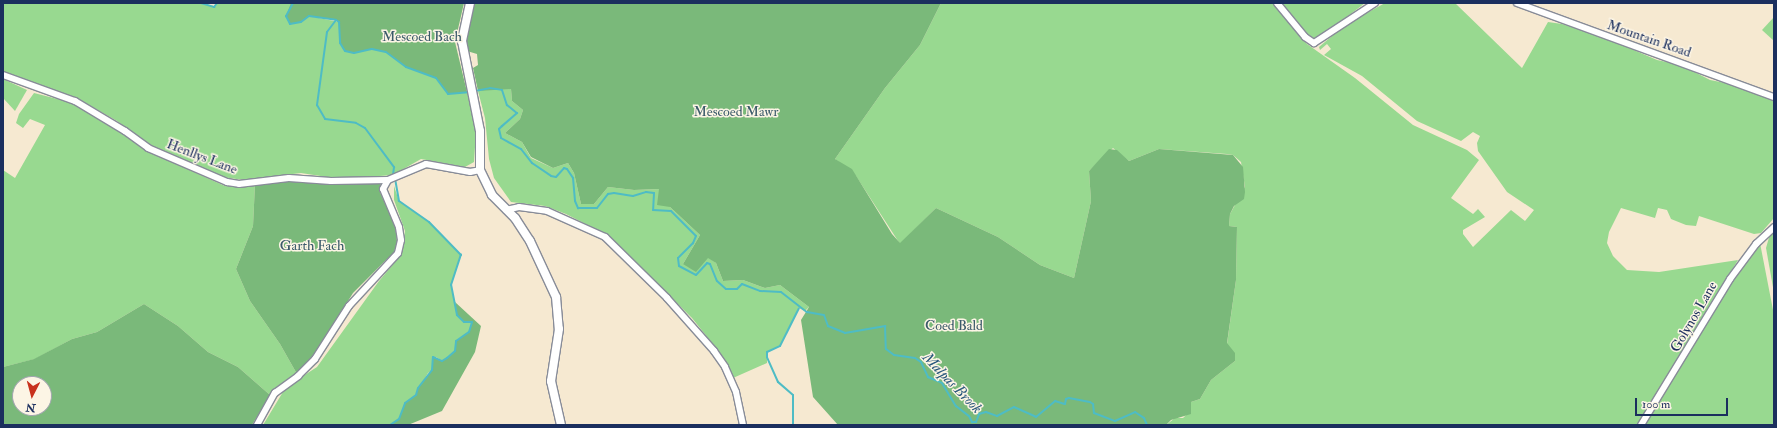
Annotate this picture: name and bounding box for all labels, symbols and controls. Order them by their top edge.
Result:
street label: Mountain Road [1605,17,1693,61]
park label: Mescoed Bach [382,29,462,45]
park label: Mescoed Mawr [694,104,778,120]
street label: Henllys Lane [164,136,240,178]
park label: Garth Fach [280,238,344,254]
street label: Golynos Lane [1667,279,1721,355]
park label: Coed Bald [925,318,983,334]
water label: Malpas Brook [918,349,986,417]
north arrow [12,376,52,416]
scale bar [1637,390,1730,416]
text: 100 m [1642,397,1670,412]
text: N [25,400,36,414]

